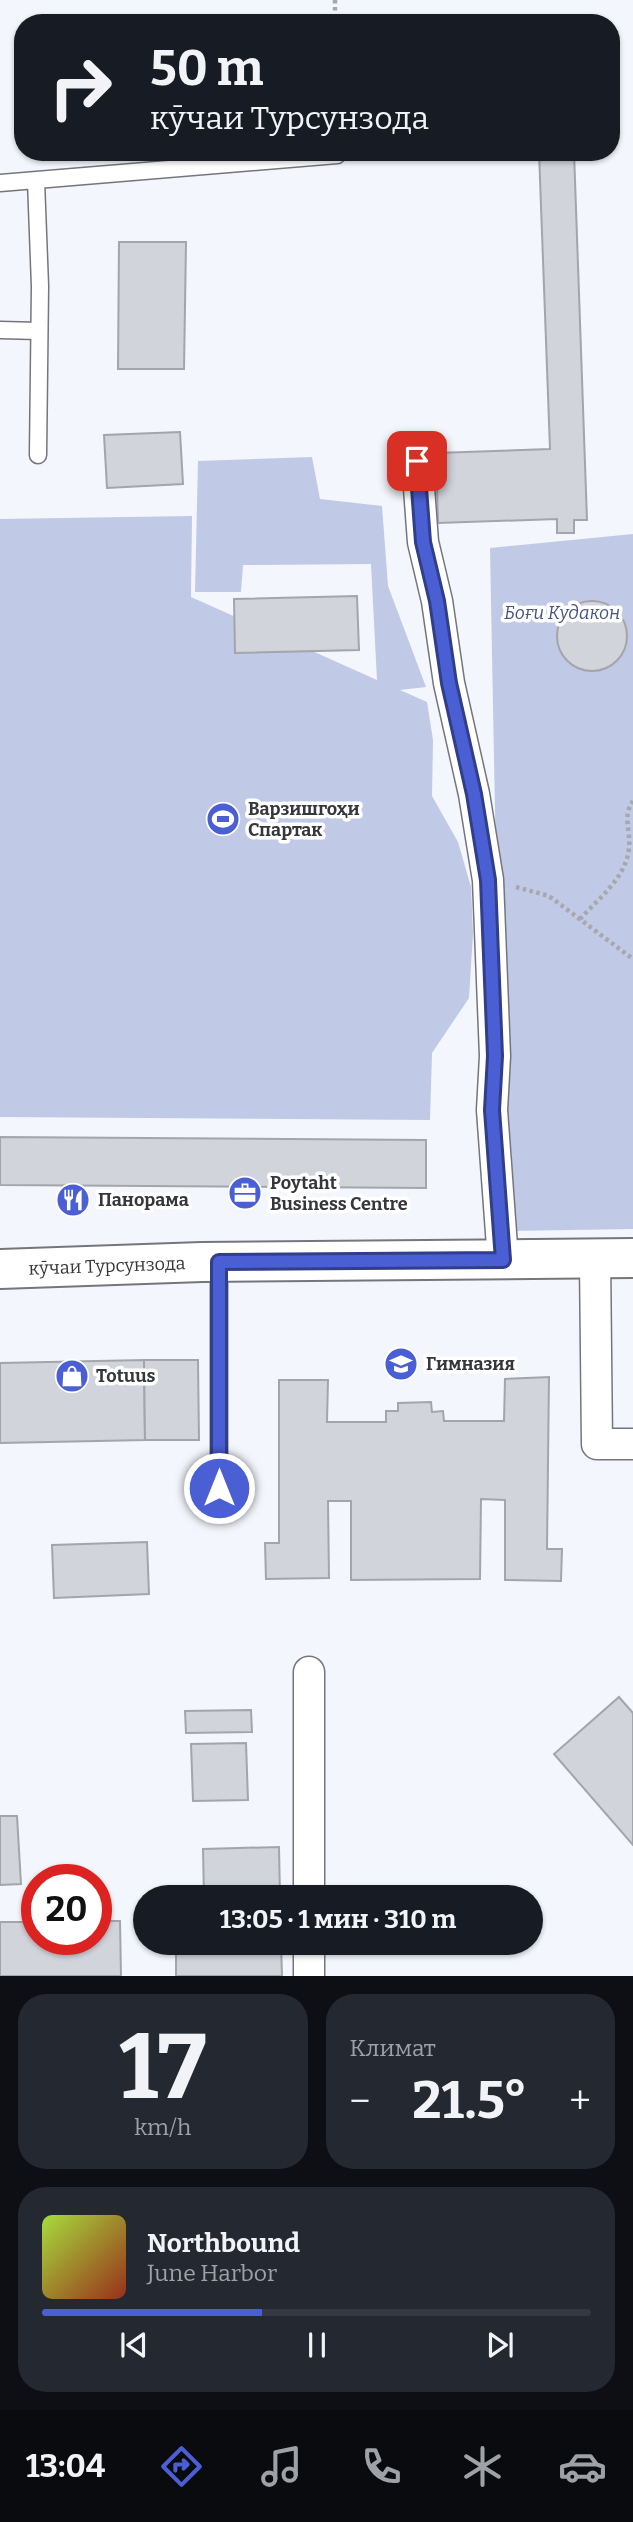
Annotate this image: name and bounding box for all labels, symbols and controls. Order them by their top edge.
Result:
text: 50 m [150,39,263,98]
icon: right [35,42,126,133]
text: кӯчаи Турсунзода [150,99,429,137]
pin [387,431,447,491]
icon: arrive [398,442,436,480]
park label: Боғи Кудакон [504,602,620,624]
place label: Варзишгоҳи Спартак [248,798,360,841]
sports icon: Варзишгоҳи Спартак [204,800,242,838]
place label: Poytaht Business Centre [270,1172,408,1215]
office icon: Poytaht Business Centre [226,1174,264,1212]
restaurant icon: Панорама [54,1181,92,1219]
place label: Панорама [98,1189,189,1211]
street label: кӯчаи Турсунзода [28,1252,186,1280]
school or university icon: Гимназия [382,1345,420,1383]
place label: Гимназия [426,1353,515,1375]
shop icon: Totuus [53,1357,91,1395]
place label: Totuus [96,1365,156,1387]
position arrow [182,1451,256,1525]
speed limit sign: 20 [21,1864,112,1955]
text: 13:05 · 1 мин · 310 m [220,1904,456,1935]
text: 17 [119,2013,206,2122]
text: Климат [350,2034,436,2062]
text: 21.5° [412,2069,527,2132]
text: − [350,2078,370,2124]
text: + [569,2078,591,2124]
text: km/h [134,2113,191,2141]
text: Northbound [147,2228,300,2259]
text: June Harbor [147,2259,277,2287]
icon: previous [115,2326,153,2364]
icon: pause [298,2326,336,2364]
icon: next [481,2326,519,2364]
icon: directions [157,2442,206,2491]
icon: music [257,2442,306,2491]
icon: phone [357,2442,406,2491]
icon: climate [458,2442,507,2491]
icon: car [558,2442,607,2491]
text: 13:04 [26,2447,105,2485]

